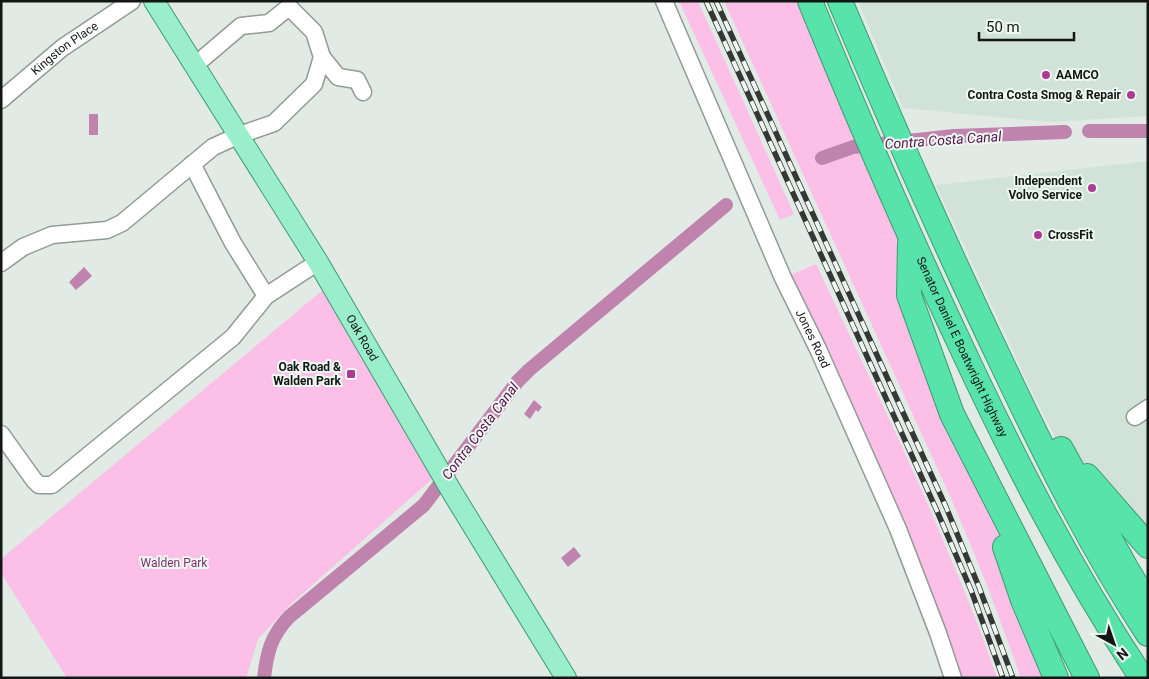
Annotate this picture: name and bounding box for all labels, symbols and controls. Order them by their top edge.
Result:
scale bar [979,10,1074,42]
text: 50 m [986,18,1020,36]
street label: Kingston Place [28,19,101,78]
place label: AAMCO [1056,68,1099,82]
marker: AAMCO [1040,69,1052,81]
place label: Contra Costa Smog & Repair [968,88,1122,102]
marker: Contra Costa Smog & Repair [1125,89,1137,101]
water label: Contra Costa Canal [884,128,1003,152]
place label: Independent Volvo Service [1008,174,1083,202]
marker: Independent Volvo Service [1086,182,1098,194]
place label: CrossFit [1048,228,1093,242]
marker: CrossFit [1032,229,1044,241]
street label: Senator Daniel E Boatwright Highway [914,255,1011,440]
street label: Jones Road [793,307,833,370]
street label: Oak Road [343,312,381,364]
place label: Oak Road & Walden Park [273,360,342,388]
marker: Oak Road & Walden Park [345,368,357,380]
water label: Contra Costa Canal [438,379,522,483]
park label: Walden Park [141,556,208,570]
north arrow [1089,619,1139,669]
text: N [1113,645,1131,663]

